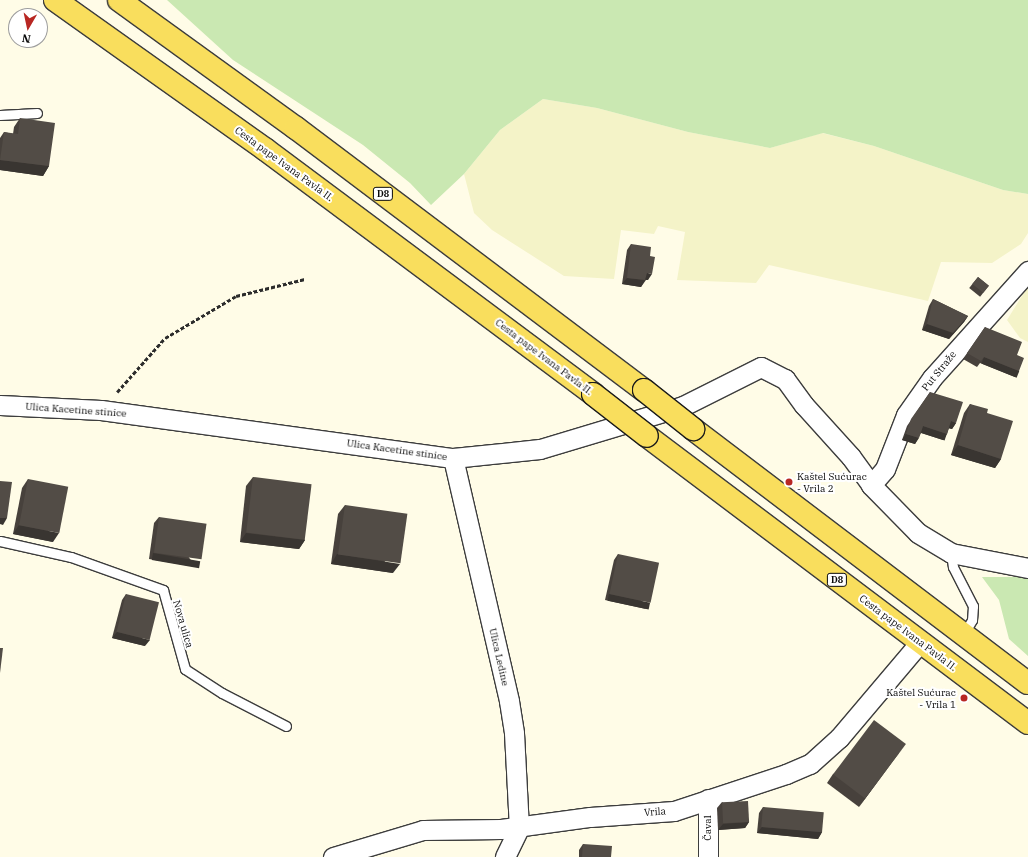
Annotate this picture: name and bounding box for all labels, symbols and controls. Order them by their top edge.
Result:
north arrow [8,8,48,48]
text: N [21,31,32,46]
street label: Cesta pape Ivana Pavla II. [232,124,336,204]
road number: D8 [372,187,394,201]
street label: Cesta pape Ivana Pavla II. [493,316,595,398]
street label: Put Straže [919,349,959,393]
street label: Ulica Kacetine stinice [25,400,127,420]
street label: Ulica Kacetine stinice [346,437,448,463]
place label: Kaštel Sućurac - Vrila 2 [797,470,867,494]
marker: Kaštel Sućurac - Vrila 2 [784,477,794,487]
road number: D8 [826,573,848,587]
street label: Cesta pape Ivana Pavla II. [857,592,959,674]
street label: Nova ulica [170,599,196,649]
street label: Ulica Ledine [487,627,511,687]
place label: Kaštel Sućurac - Vrila 1 [886,686,956,710]
marker: Kaštel Sućurac - Vrila 1 [959,693,969,703]
street label: Vrila [644,805,666,819]
street label: Čaval [702,815,714,841]

